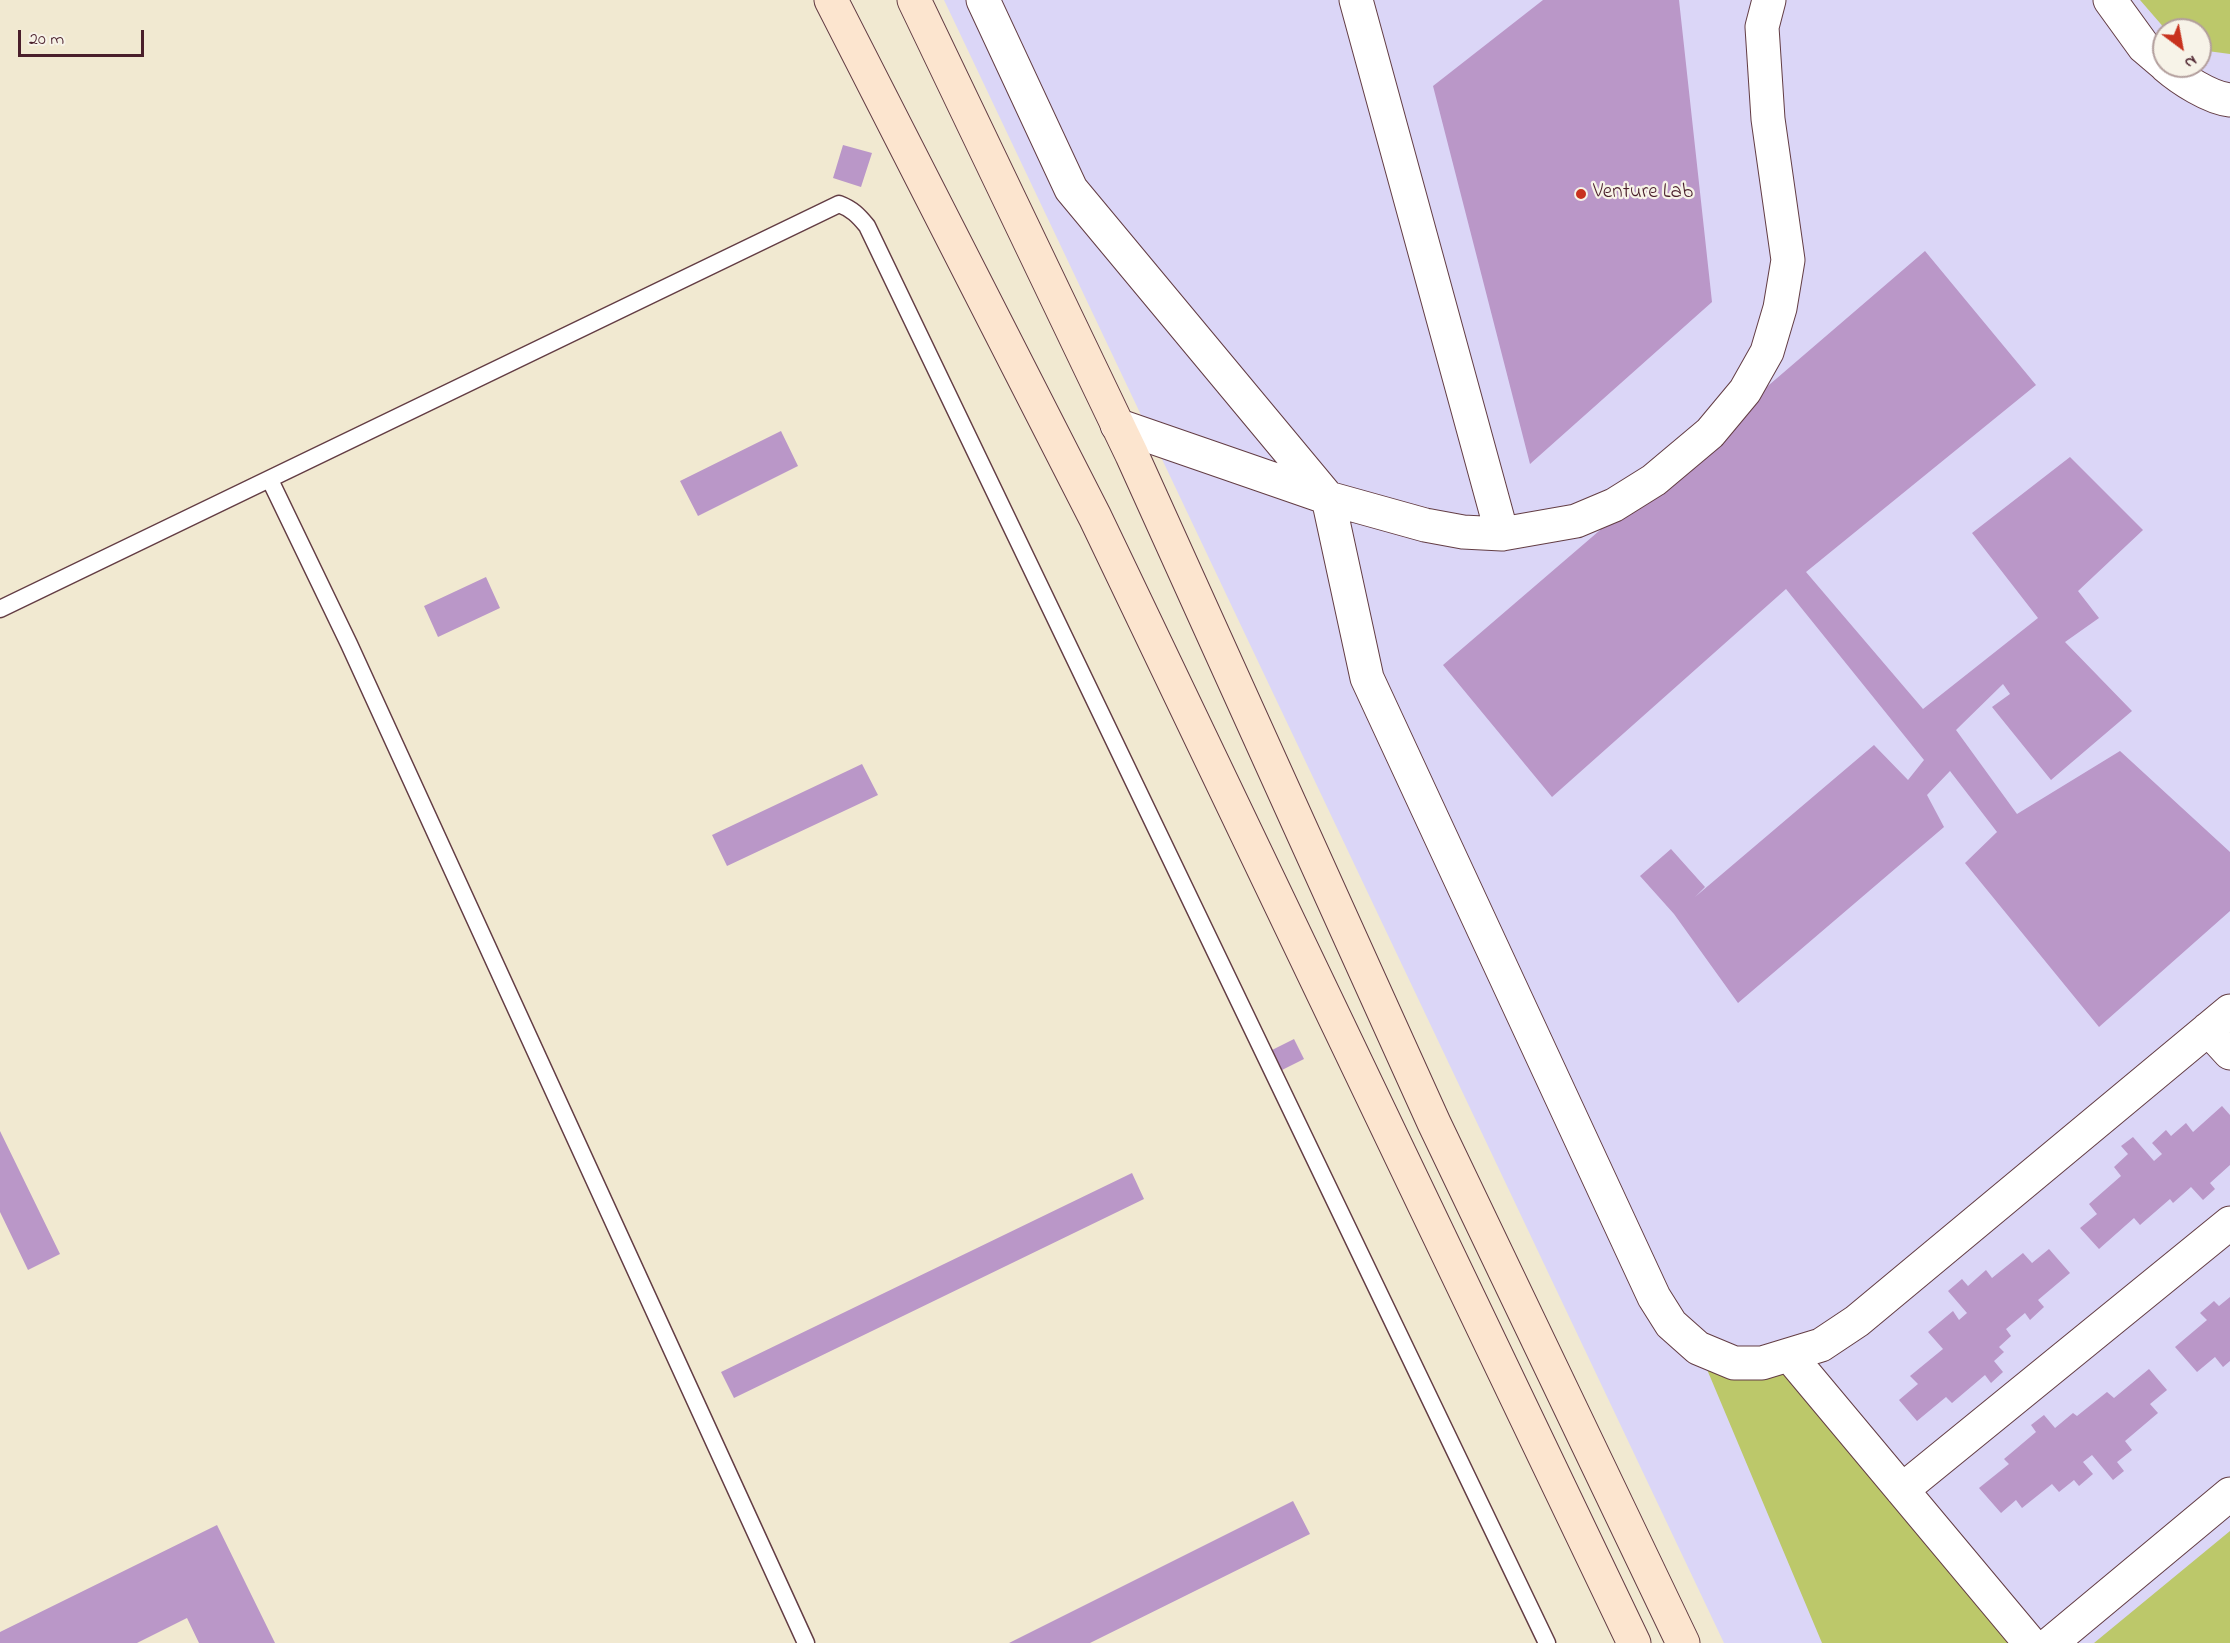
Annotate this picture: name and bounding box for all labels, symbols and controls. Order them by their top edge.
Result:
scale bar [21,18,147,56]
north arrow [2152,18,2212,78]
text: 20 m [29,27,64,53]
text: N [2180,49,2201,75]
place label: Venture Lab [1593,181,1693,207]
marker: Venture Lab [1574,187,1588,201]

